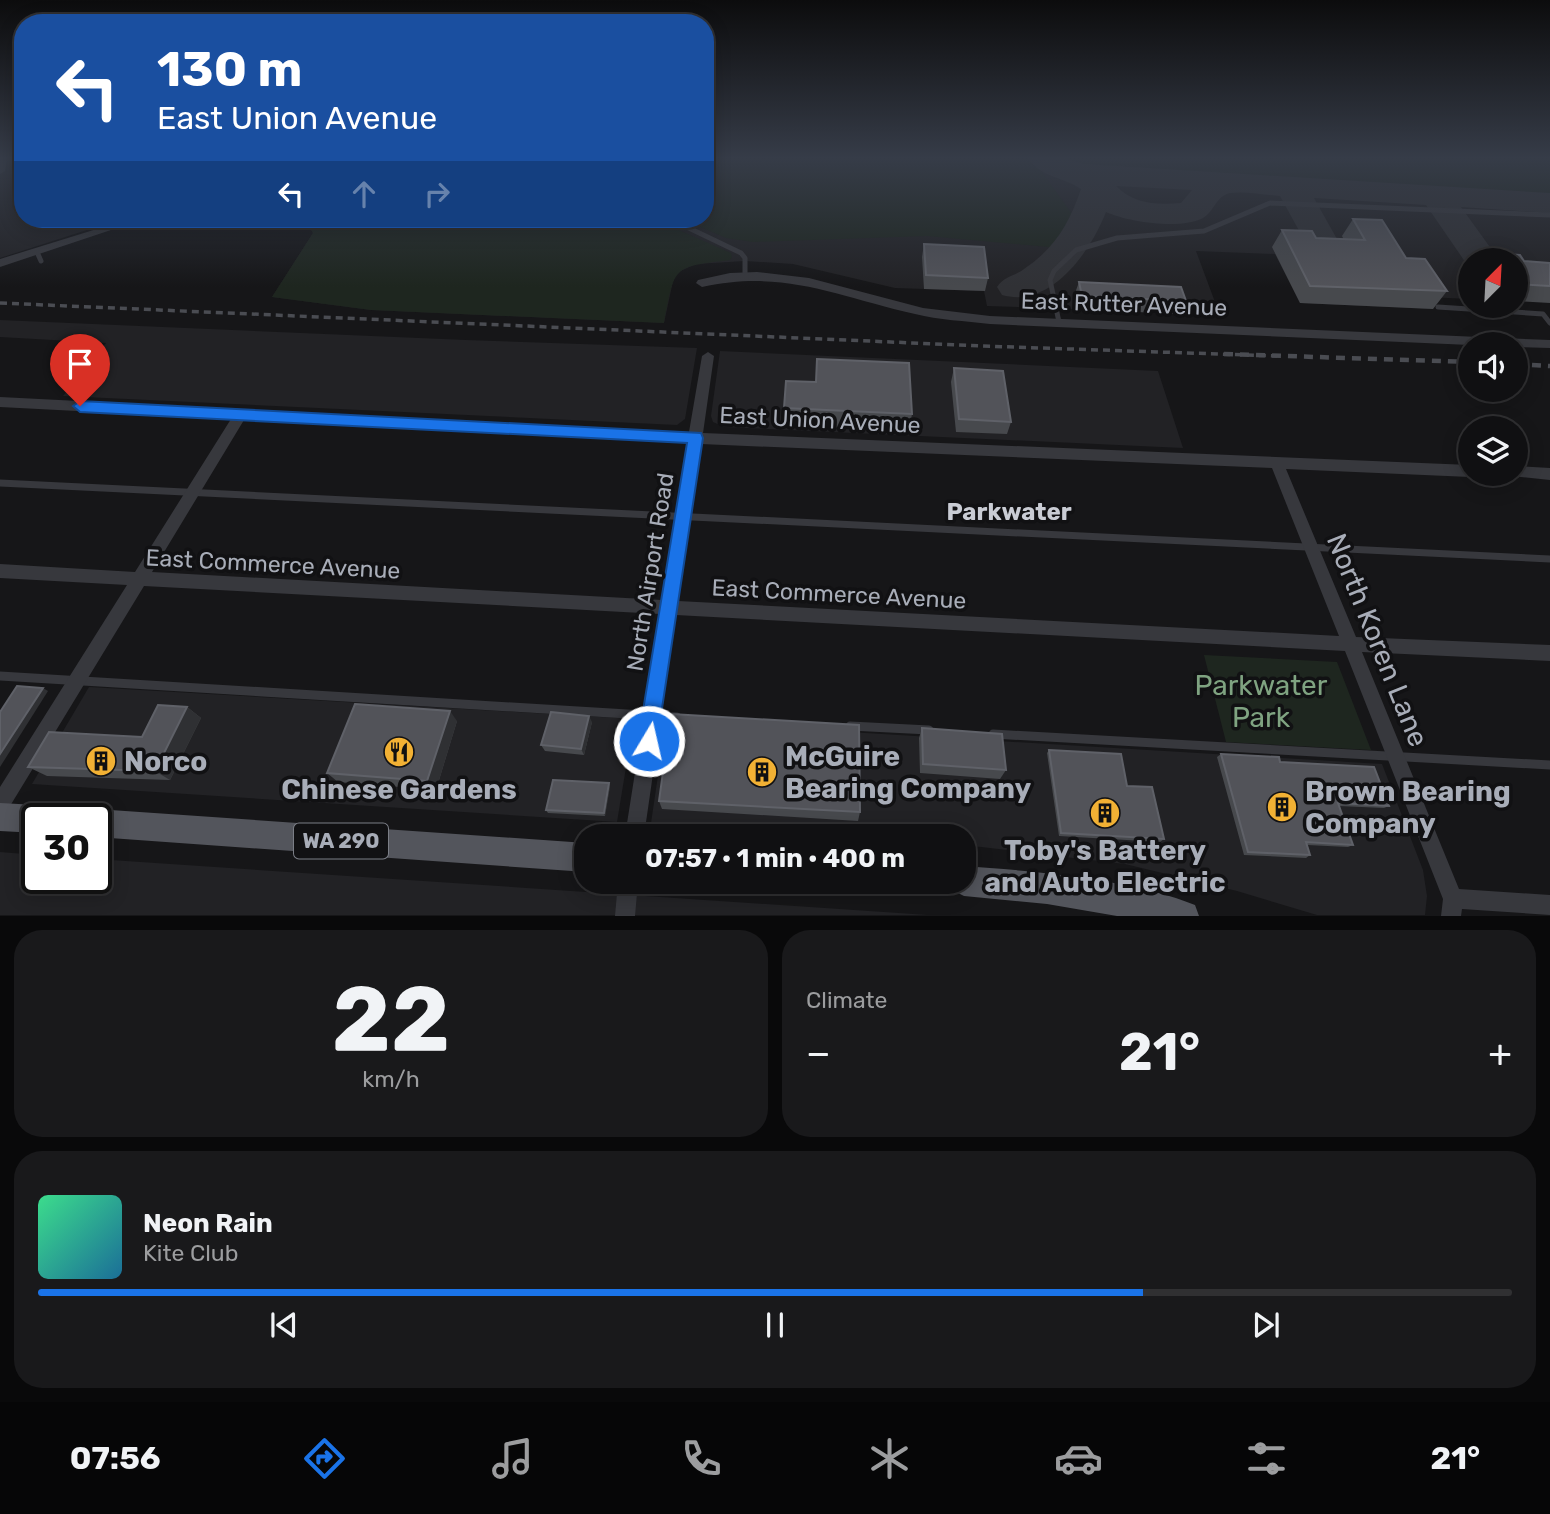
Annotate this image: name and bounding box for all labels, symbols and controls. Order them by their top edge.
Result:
text: 130 m [157,40,302,98]
icon: left [42,42,133,133]
text: East Union Avenue [157,99,437,137]
icon: left [272,175,310,213]
icon: ahead [345,175,383,213]
icon: right [418,175,456,213]
north arrow [1458,248,1528,318]
map controls [1458,248,1528,486]
street label: East Rutter Avenue [1020,286,1228,322]
button: sound [1458,332,1528,402]
pin [50,334,110,406]
icon: arrive [61,345,99,383]
street label: East Union Avenue [719,401,921,439]
button: layers [1458,416,1528,486]
street label: North Airport Road [620,471,680,673]
district label: Parkwater [946,498,1072,526]
street label: North Koren Lane [1320,529,1435,752]
street label: East Commerce Avenue [145,543,401,585]
street label: East Commerce Avenue [711,573,967,615]
park label: Parkwater Park [1195,669,1328,734]
position arrow [612,704,686,778]
restaurant icon: Chinese Gardens [382,735,416,769]
place label: McGuire Bearing Company [785,740,1031,805]
building icon: Norco [84,744,118,778]
place label: Norco [124,745,207,778]
building icon: McGuire Bearing Company [745,755,779,789]
place label: Chinese Gardens [281,773,517,806]
place label: Brown Bearing Company [1305,775,1511,840]
building icon: Brown Bearing Company [1265,790,1299,824]
building icon: Toby's Battery and Auto Electric [1088,796,1122,830]
speed limit sign: 30 [21,803,112,894]
road number: WA 290 [294,824,388,858]
place label: Toby's Battery and Auto Electric [985,834,1225,899]
text: 07:57 · 1 min · 400 m [645,843,905,874]
text: 22 [332,965,450,1073]
text: Climate [806,986,887,1014]
text: 21° [1119,1021,1200,1083]
text: − [806,1030,831,1076]
text: + [1488,1030,1512,1076]
text: km/h [362,1065,420,1093]
text: Neon Rain [143,1208,273,1239]
text: Kite Club [143,1239,238,1267]
icon: previous [265,1306,303,1344]
icon: pause [756,1306,794,1344]
icon: next [1247,1306,1285,1344]
icon: directions [300,1434,349,1483]
icon: music [488,1434,537,1483]
icon: phone [677,1434,726,1483]
icon: climate [865,1434,914,1483]
icon: car [1054,1434,1103,1483]
icon: filters [1242,1434,1291,1483]
text: 07:56 [70,1439,161,1477]
text: 21° [1430,1439,1480,1477]

